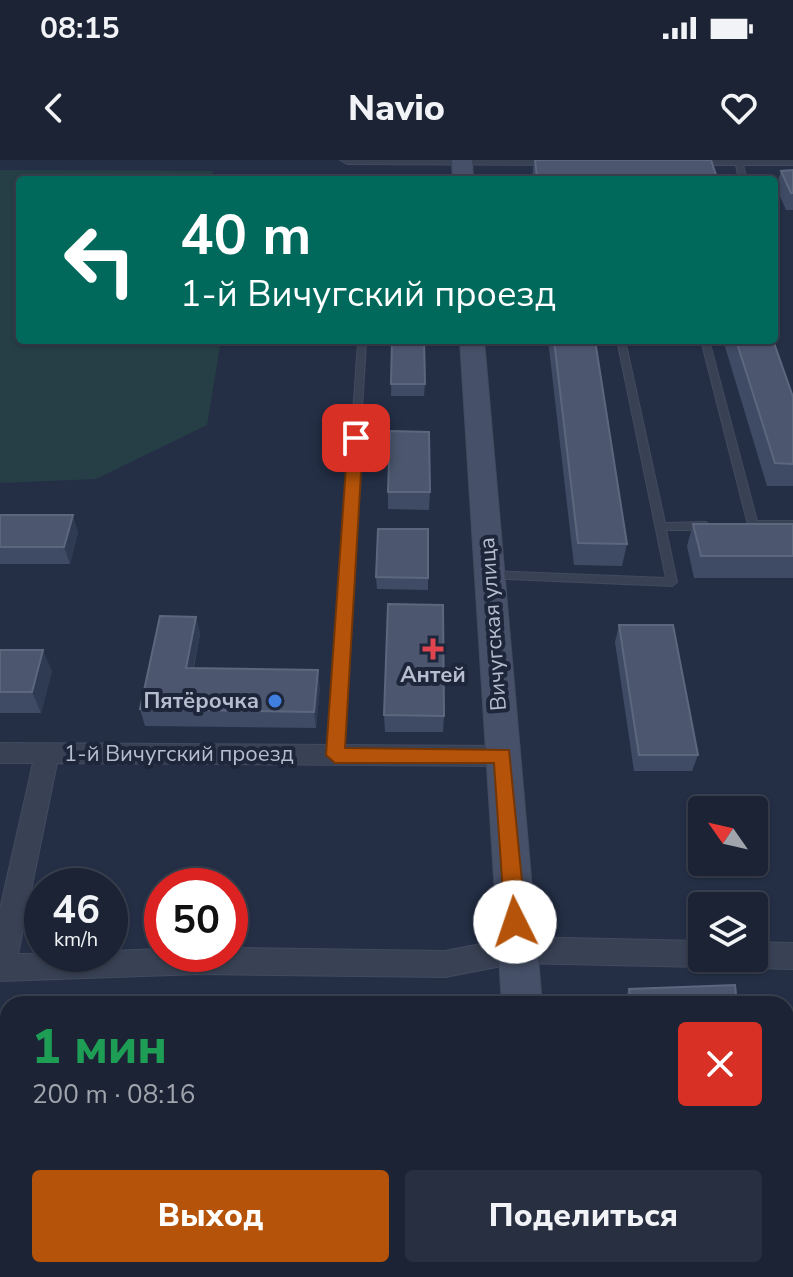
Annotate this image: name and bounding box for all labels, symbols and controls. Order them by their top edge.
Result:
text: 08:15 [40,8,119,49]
text: Navio [348,84,445,133]
icon: back [32,86,76,130]
icon: heart [717,86,761,130]
text: 40 m [180,197,311,274]
icon: left [48,208,152,312]
text: 1-й Вичугский проезд [180,270,556,319]
pin [322,404,390,472]
icon: arrive [334,416,378,460]
street label: Вичугская улица [472,536,514,712]
marker: Антей [424,640,442,658]
place label: Антей [400,660,466,690]
place label: Пятёрочка [143,686,259,716]
marker: Пятёрочка [266,692,284,710]
street label: 1-й Вичугский проезд [64,739,294,769]
north arrow [688,796,768,876]
map controls [688,796,768,972]
speed limit sign: 50 [144,868,248,972]
position arrow [473,880,557,964]
text: 46 [52,883,100,937]
button: layers [688,892,768,972]
text: km/h [54,926,98,953]
text: 1 мин [32,1014,167,1080]
button: close [678,1022,762,1106]
text: 200 m · 08:16 [32,1077,195,1112]
button: Выход [32,1170,389,1262]
button: Поделиться [405,1170,762,1262]

